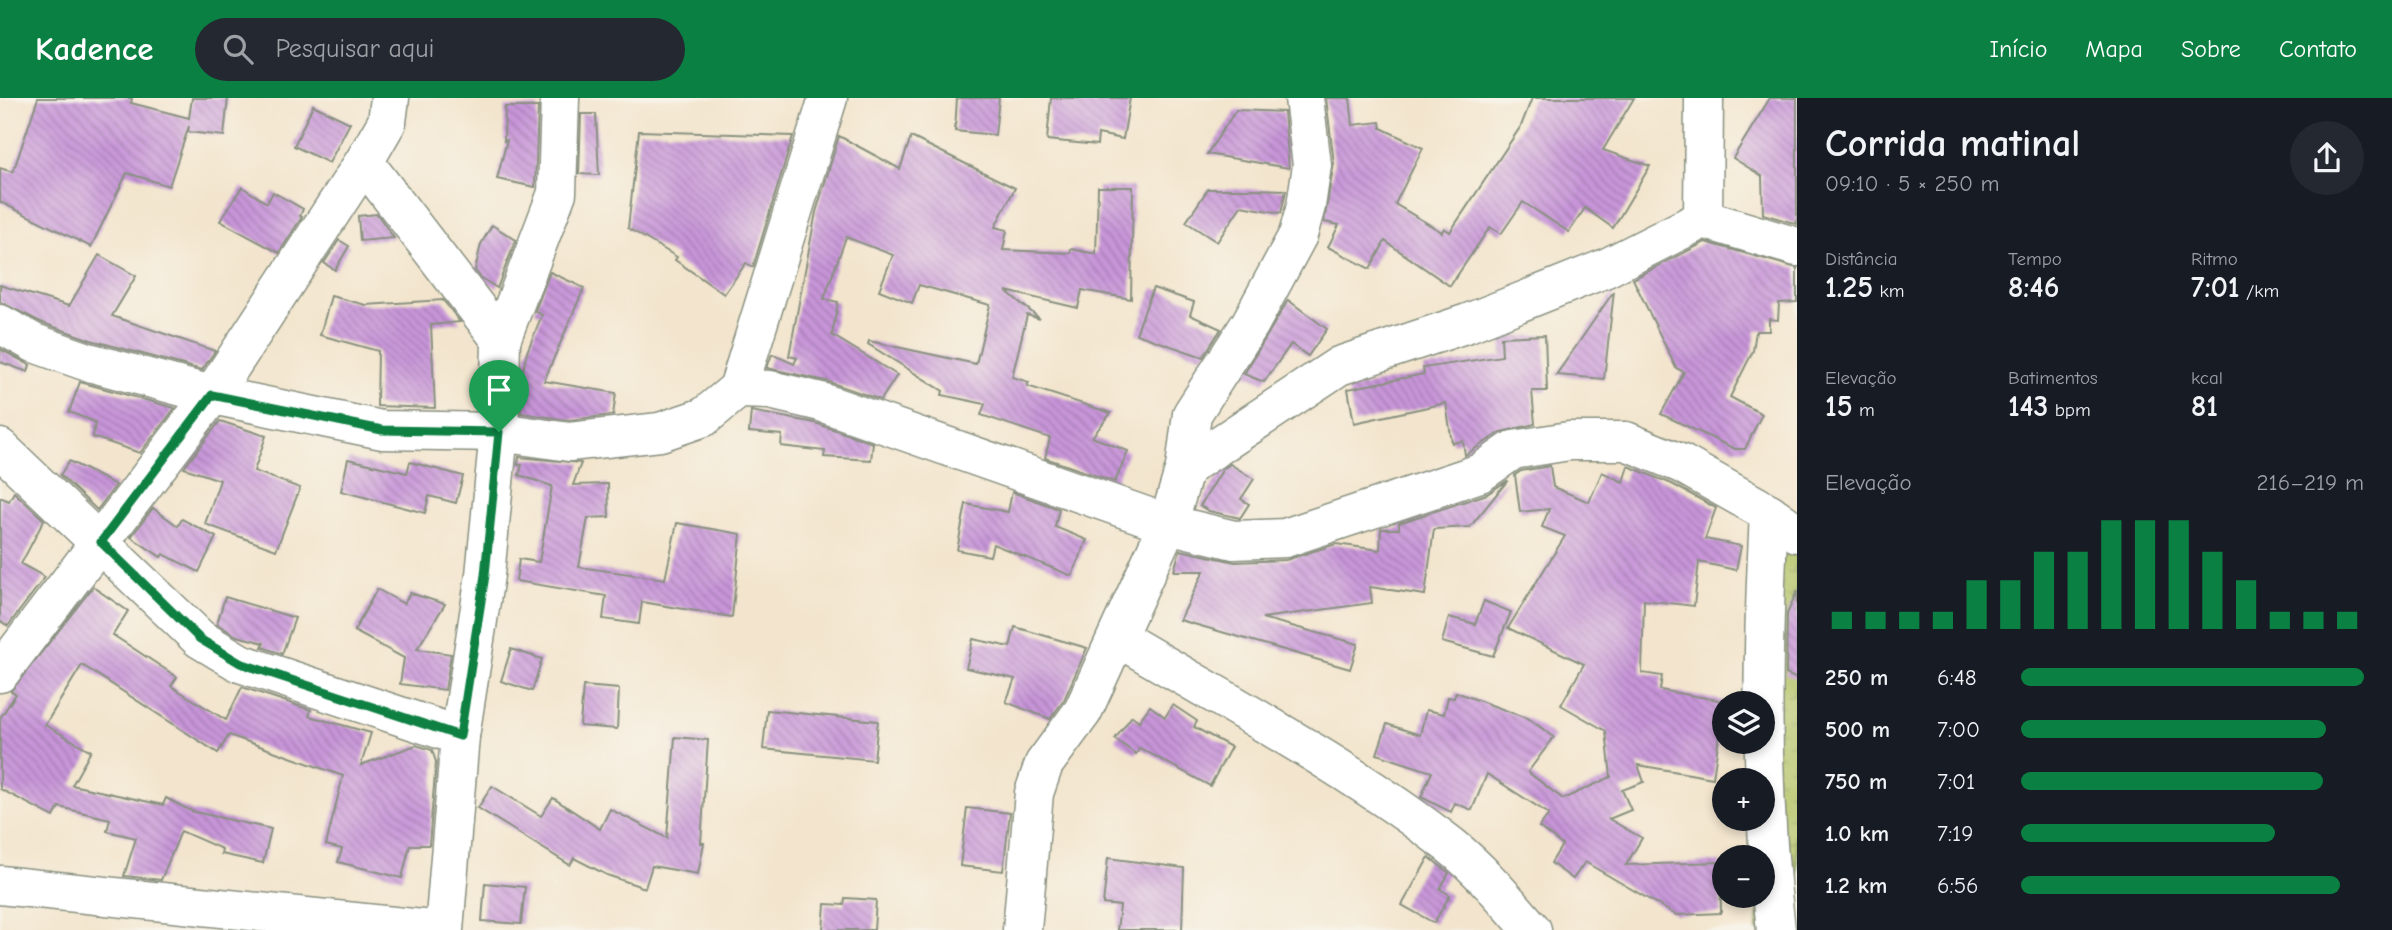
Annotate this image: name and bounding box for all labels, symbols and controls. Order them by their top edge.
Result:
search box [195,18,685,81]
text: Kadence [35,30,153,68]
icon: search [219,30,257,68]
text: Pesquisar aqui [275,34,434,64]
text: Início [1989,35,2047,63]
text: Mapa [2085,35,2143,63]
text: Sobre [2181,35,2241,63]
text: Contato [2279,35,2357,63]
button: share [2290,121,2364,195]
text: Corrida matinal [1825,122,2080,166]
text: 09:10 · 5 × 250 m [1825,170,2000,197]
text: Distância [1825,248,1898,270]
text: Tempo [2008,248,2062,270]
text: Ritmo [2191,248,2238,270]
text: 1.25 [1825,270,1873,305]
text: 8:46 [2008,270,2059,305]
text: 7:01 [2191,270,2240,305]
text: km [1873,280,1904,302]
text: /km [2240,280,2279,302]
pin [469,360,529,432]
text: Elevação [1825,367,1897,389]
text: Batimentos [2008,367,2098,389]
text: kcal [2191,367,2223,389]
icon: arrive [480,371,518,409]
text: 15 [1825,389,1853,424]
text: 143 [2008,389,2048,424]
text: 81 [2191,389,2218,424]
text: m [1853,399,1875,421]
text: bpm [2048,399,2091,421]
text: Elevação [1825,469,1912,496]
text: 216–219 m [2257,469,2364,496]
text: 250 m [1825,664,1888,691]
text: 6:48 [1937,664,1977,691]
map controls [1712,691,1775,908]
button: layers [1712,691,1775,754]
text: 500 m [1825,716,1890,743]
text: 7:00 [1937,716,1980,743]
button: + [1712,768,1775,831]
text: 750 m [1825,768,1887,795]
text: 7:01 [1937,768,1975,795]
text: 1.0 km [1825,820,1889,847]
text: 7:19 [1937,820,1973,847]
button: − [1712,845,1775,908]
text: 1.2 km [1825,872,1887,899]
text: 6:56 [1937,872,1979,899]

